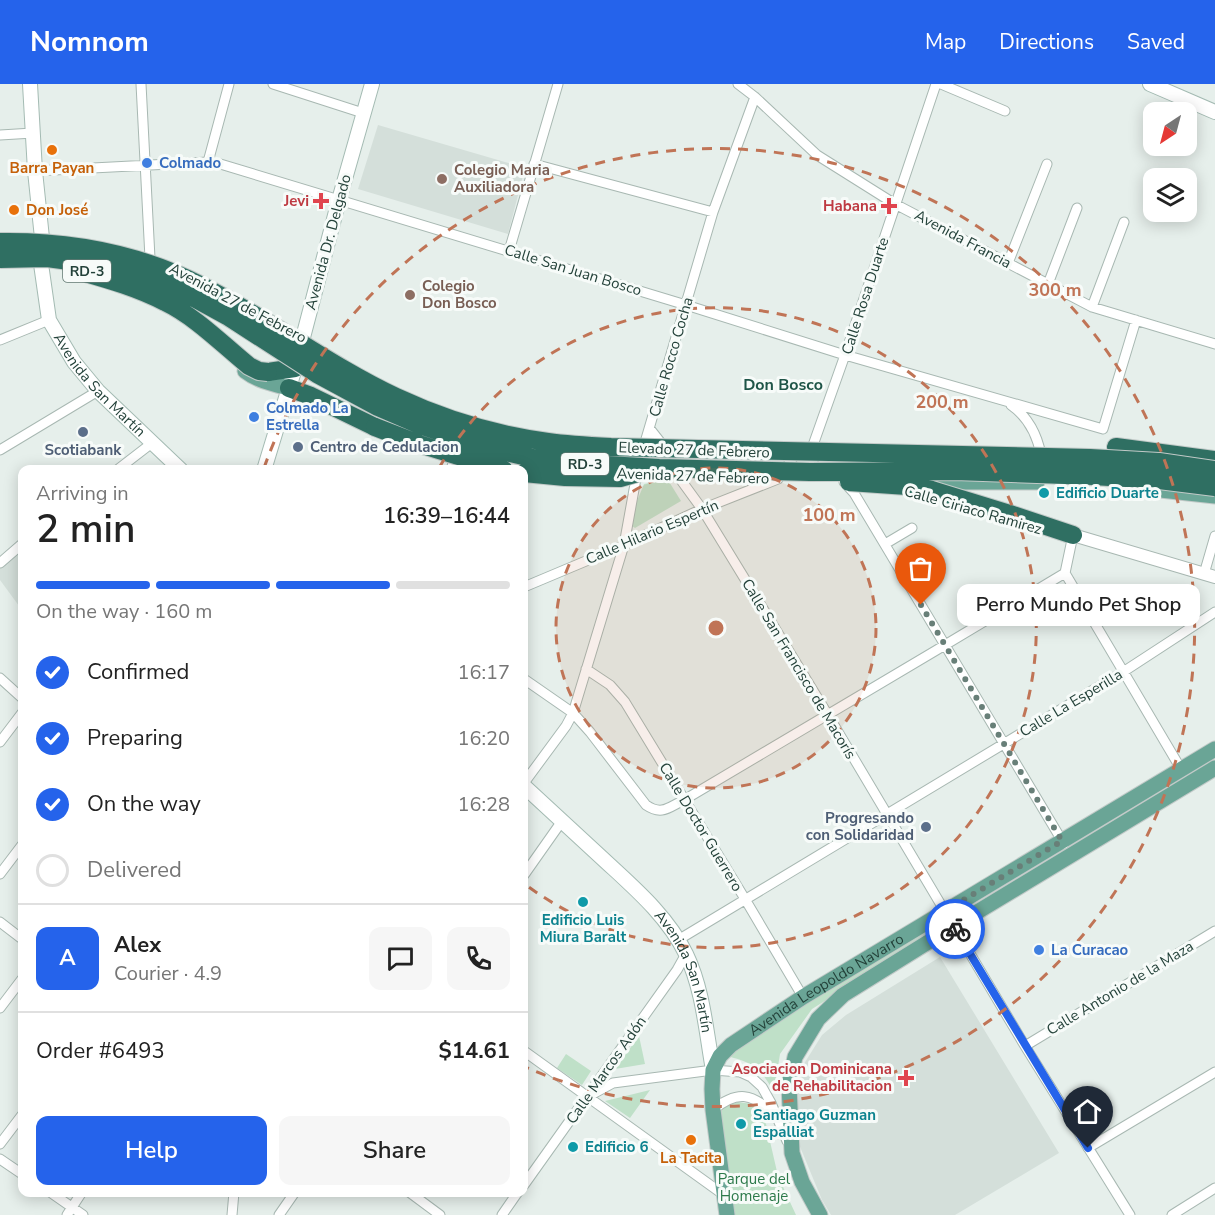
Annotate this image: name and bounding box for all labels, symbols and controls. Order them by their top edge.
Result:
text: Nomnom [30,23,149,61]
text: Map [925,28,966,56]
text: Directions [999,28,1094,56]
text: Saved [1127,28,1185,56]
north arrow [1143,102,1197,156]
map controls [1143,102,1197,222]
marker: Barra Payan [45,143,59,157]
place label: Colmado [159,153,221,173]
marker: Colmado [140,156,154,170]
place label: Barra Payan [10,158,94,178]
place label: Colegio Maria Auxiliadora [454,160,550,197]
button: layers [1143,168,1197,222]
street label: Avenida Dr. Delgado [300,172,356,312]
marker: Colegio Maria Auxiliadora [435,172,449,186]
place label: Jevi [283,191,309,211]
marker: Jevi [314,194,328,208]
place label: Habana [823,196,877,216]
marker: Habana [882,199,896,213]
place label: Don José [26,200,88,220]
marker: Don José [7,203,21,217]
street label: Avenida Francia [911,205,1015,273]
street label: Calle Rosa Duarte [837,235,893,357]
street label: Calle San Juan Bosco [502,240,644,300]
street label: Avenida 27 de Febrero [166,258,310,348]
road number: RD-3 [63,260,111,282]
place label: Colegio Don Bosco [422,276,497,313]
text: 300 m [1028,278,1082,302]
marker: Colegio Don Bosco [403,288,417,302]
street label: Calle Rocco Cocha [644,295,698,419]
street label: Avenida San Martín [49,329,150,441]
district label: Don Bosco [743,374,823,396]
text: 200 m [915,390,969,414]
place label: Colmado La Estrella [266,398,349,435]
marker: Colmado La Estrella [247,410,261,424]
marker: Scotiabank [76,425,90,439]
place label: Centro de Cedulacion [310,437,459,457]
street label: Elevado 27 de Febrero [618,437,770,463]
place label: Scotiabank [45,440,122,460]
marker: Centro de Cedulacion [291,440,305,454]
road number: RD-3 [561,453,609,475]
street label: Avenida 27 de Febrero [616,463,770,489]
text: Arriving in [36,480,129,507]
street label: Calle Ciriaco Ramirez [902,481,1044,539]
place label: Edificio Duarte [1056,483,1159,503]
marker: Edificio Duarte [1037,486,1051,500]
street label: Calle Hilario Espertín [583,495,721,569]
text: 16:39–16:44 [383,501,510,531]
text: 2 min [36,503,135,556]
text: 100 m [802,503,856,527]
pin [895,543,946,605]
icon: bag [904,552,937,585]
street label: Calle San Francisco de Macorís [737,575,861,763]
callout: Perro Mundo Pet Shop [957,584,1200,626]
text: Perro Mundo Pet Shop [976,591,1181,618]
text: On the way · 160 m [36,598,212,625]
centre of rings [706,618,726,638]
icon: check [36,656,69,689]
text: Confirmed [87,657,189,687]
text: 16:17 [457,659,510,686]
street label: Calle La Esperilla [1016,664,1126,742]
icon: check [36,722,69,755]
text: Preparing [87,723,183,753]
text: 16:20 [457,725,510,752]
street label: Calle Doctor Guerrero [655,759,747,895]
icon: check [36,788,69,821]
text: On the way [87,789,201,819]
text: 16:28 [457,791,510,818]
place label: Progresando con Solidaridad [806,808,914,845]
marker: Progresando con Solidaridad [919,820,933,834]
text: Delivered [87,855,182,885]
marker: Edificio Luis Miura Baralt [576,895,590,909]
courier [925,899,985,959]
street label: Avenida San Martín [650,906,717,1034]
place label: Edificio Luis Miura Baralt [540,910,626,947]
icon: bike [939,913,972,946]
button: chat [369,927,432,990]
button: phone [447,927,510,990]
street label: Avenida Leopoldo Navarro [745,929,907,1040]
text: Alex [114,930,161,960]
street label: Calle Antonio de la Maza [1043,936,1197,1040]
place label: La Curacao [1051,940,1129,960]
text: A [59,943,76,973]
marker: La Curacao [1032,943,1046,957]
text: Courier · 4.9 [114,960,222,987]
street label: Calle Marcos Adón [561,1012,651,1128]
text: Order #6493 [36,1036,165,1066]
text: $14.61 [439,1036,510,1066]
place label: Asociacion Dominicana de Rehabilitacion [732,1059,892,1096]
marker: Asociacion Dominicana de Rehabilitacion [897,1069,915,1087]
pin [1062,1086,1113,1148]
icon: home [1071,1095,1104,1128]
place label: Santiago Guzman Espalliat [753,1105,876,1142]
button: Help [36,1116,267,1185]
button: Share [279,1116,510,1185]
marker: Santiago Guzman Espalliat [734,1117,748,1131]
marker: La Tacita [684,1133,698,1147]
place label: Edificio 6 [585,1137,649,1157]
marker: Edificio 6 [566,1140,580,1154]
place label: La Tacita [660,1148,722,1168]
park label: Parque del Homenaje [718,1169,791,1206]

